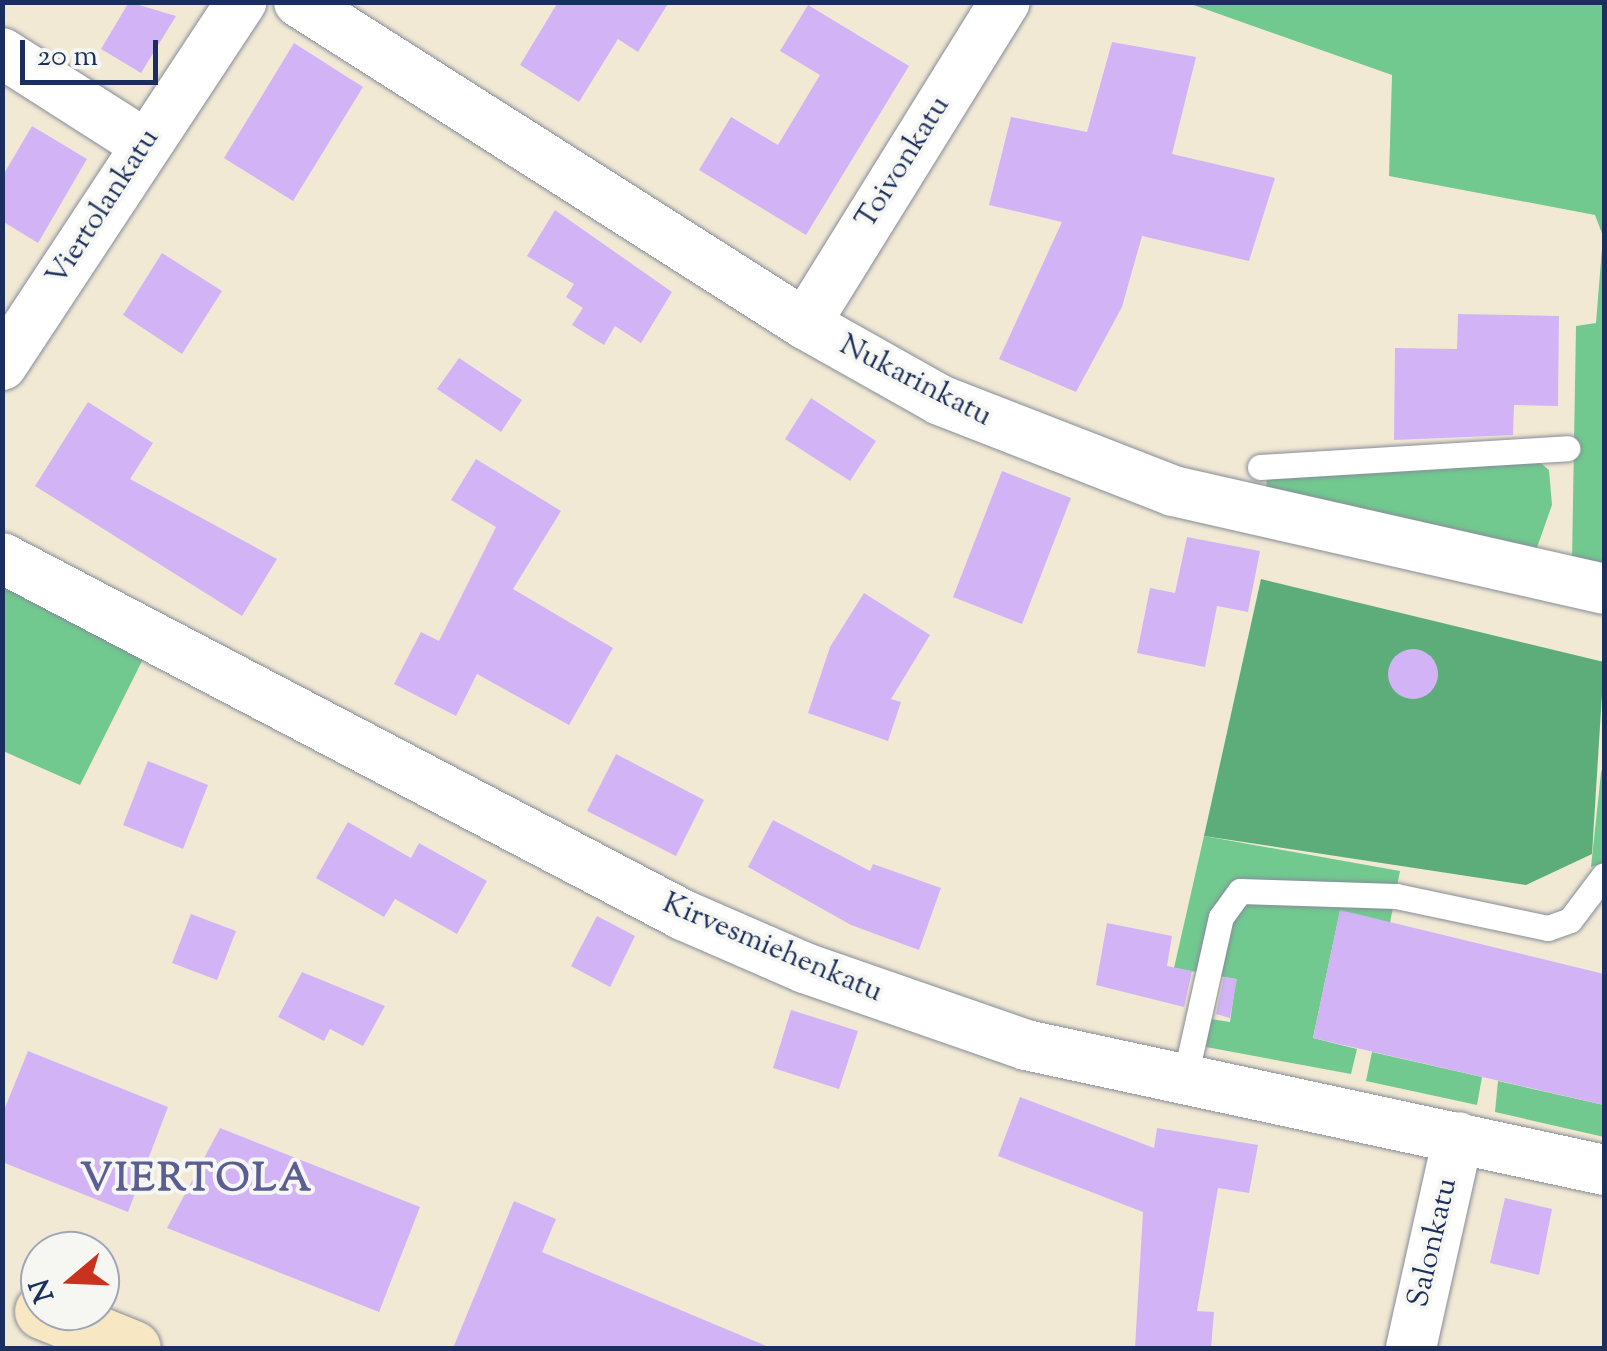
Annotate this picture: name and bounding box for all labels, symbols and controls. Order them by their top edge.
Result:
scale bar [25,20,162,82]
text: 20 m [37,36,98,79]
street label: Toivonkatu [849,90,959,236]
street label: Viertolankatu [40,123,168,293]
street label: Nukarinkatu [833,328,997,436]
street label: Kirvesmiehenkatu [657,886,887,1012]
district label: VIERTOLA [80,1157,314,1205]
street label: Salonkatu [1402,1175,1466,1311]
north arrow [20,1231,120,1331]
text: N [21,1273,66,1307]

